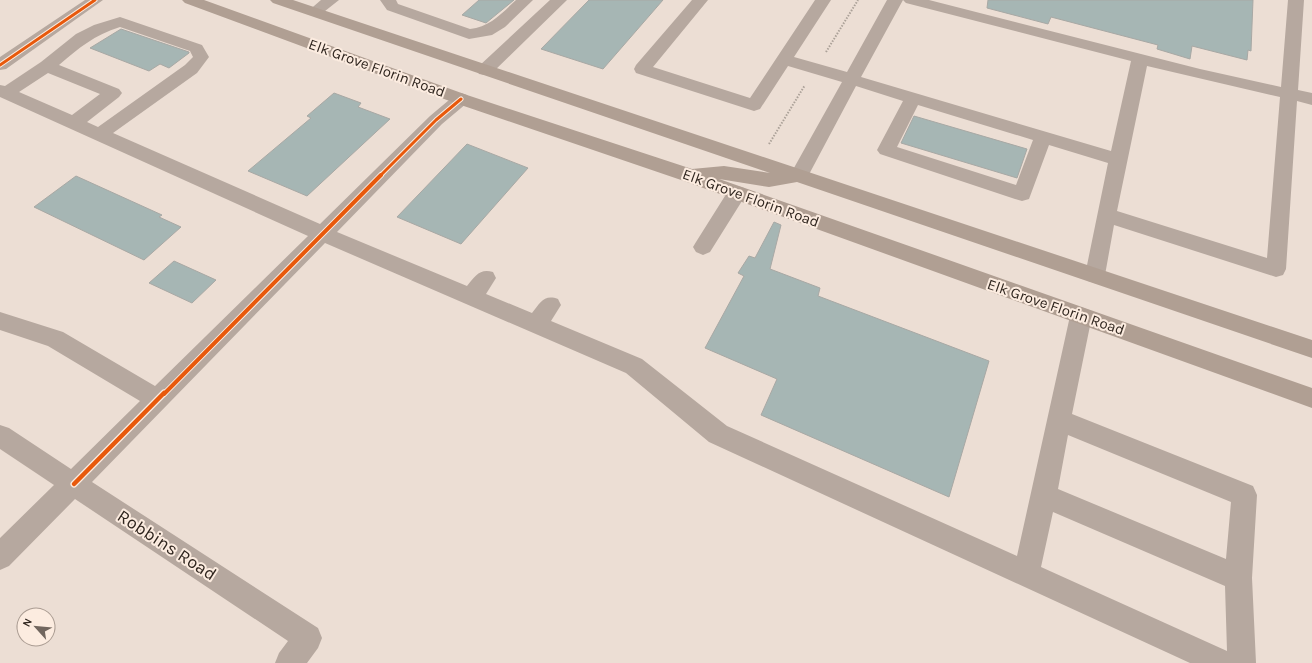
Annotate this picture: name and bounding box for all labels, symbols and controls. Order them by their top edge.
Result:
street label: Elk Grove Florin Road [306,35,448,101]
street label: Elk Grove Florin Road [680,165,822,231]
street label: Elk Grove Florin Road [985,275,1127,339]
street label: Robbins Road [113,505,221,585]
north arrow [16,607,56,647]
text: N [20,616,35,629]

